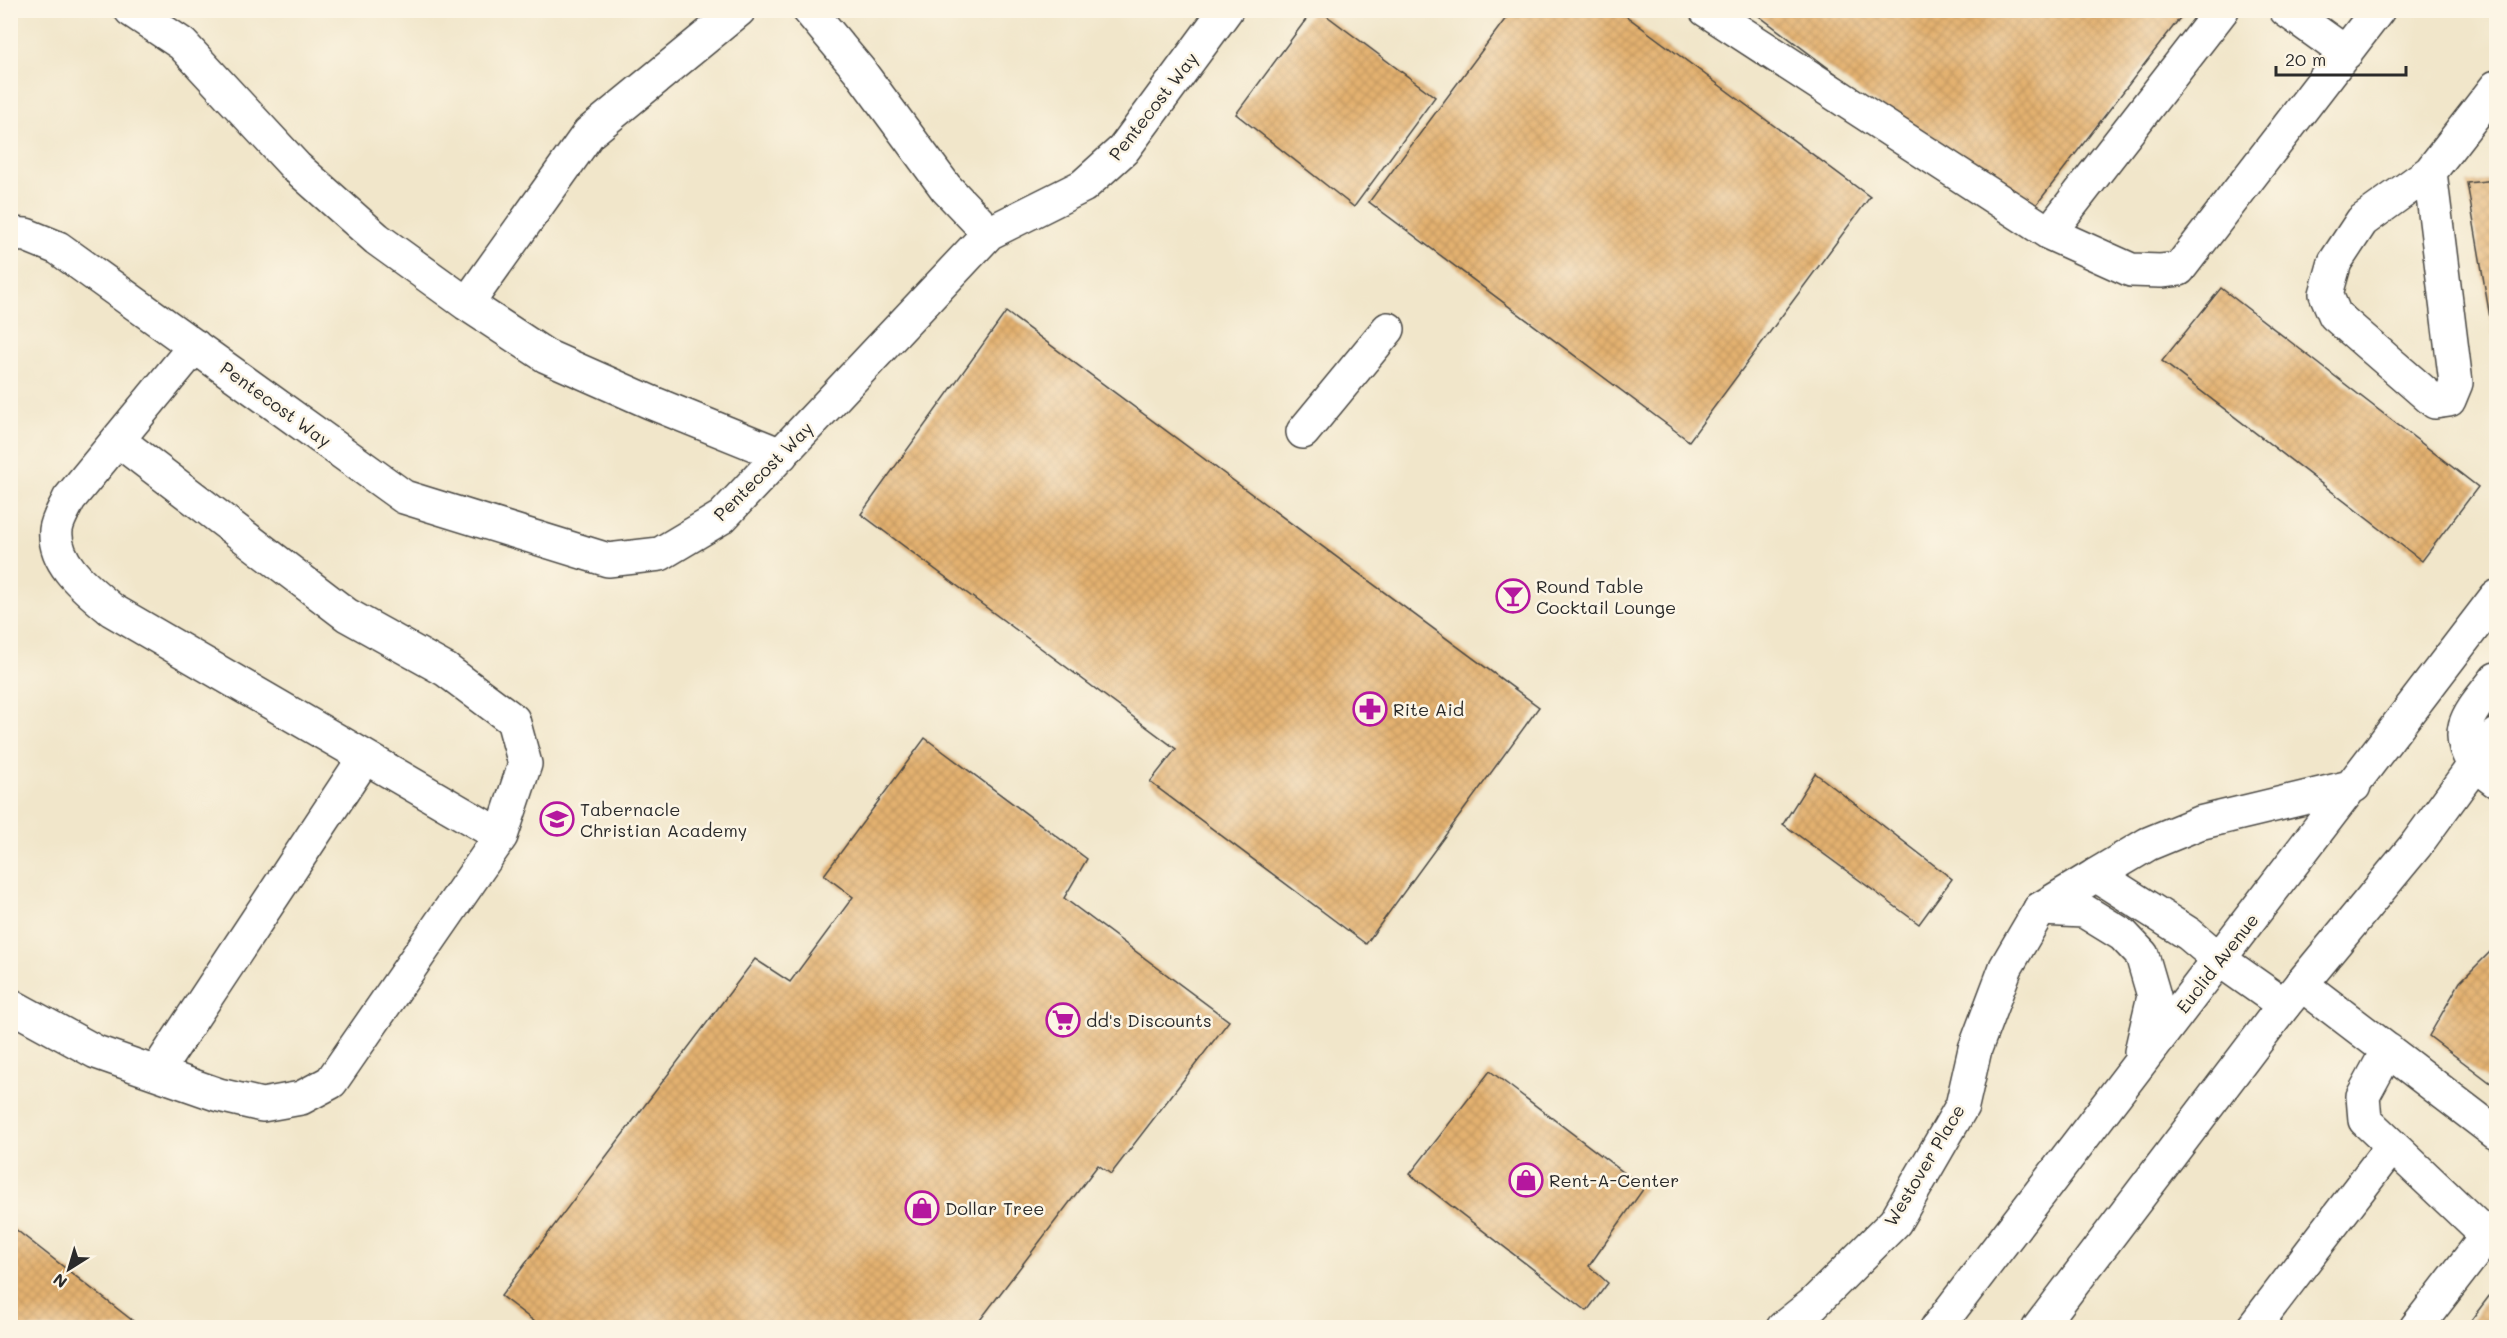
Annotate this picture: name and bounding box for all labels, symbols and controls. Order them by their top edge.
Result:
scale bar [2276,39,2406,77]
street label: Pentecost Way [1103,47,1203,165]
text: 20 m [2285,47,2326,71]
street label: Pentecost Way [216,356,336,452]
street label: Pentecost Way [708,416,818,526]
place label: Round Table Cocktail Lounge [1536,574,1676,619]
bar icon: Round Table Cocktail Lounge [1495,578,1531,614]
pharmacy icon: Rite Aid [1352,691,1388,727]
place label: Rite Aid [1393,697,1464,721]
place label: Tabernacle Christian Academy [580,797,747,842]
school or university icon: Tabernacle Christian Academy [539,801,575,837]
street label: Euclid Avenue [2171,908,2263,1018]
supermarket icon: dd's Discounts [1045,1002,1081,1038]
place label: dd's Discounts [1086,1008,1212,1032]
street label: Westover Place [1878,1100,1970,1230]
shop icon: Rent-A-Center [1508,1162,1544,1198]
place label: Rent-A-Center [1549,1168,1679,1192]
shop icon: Dollar Tree [904,1190,940,1226]
place label: Dollar Tree [945,1196,1044,1220]
north arrow [39,1239,99,1299]
text: N [48,1269,71,1293]

